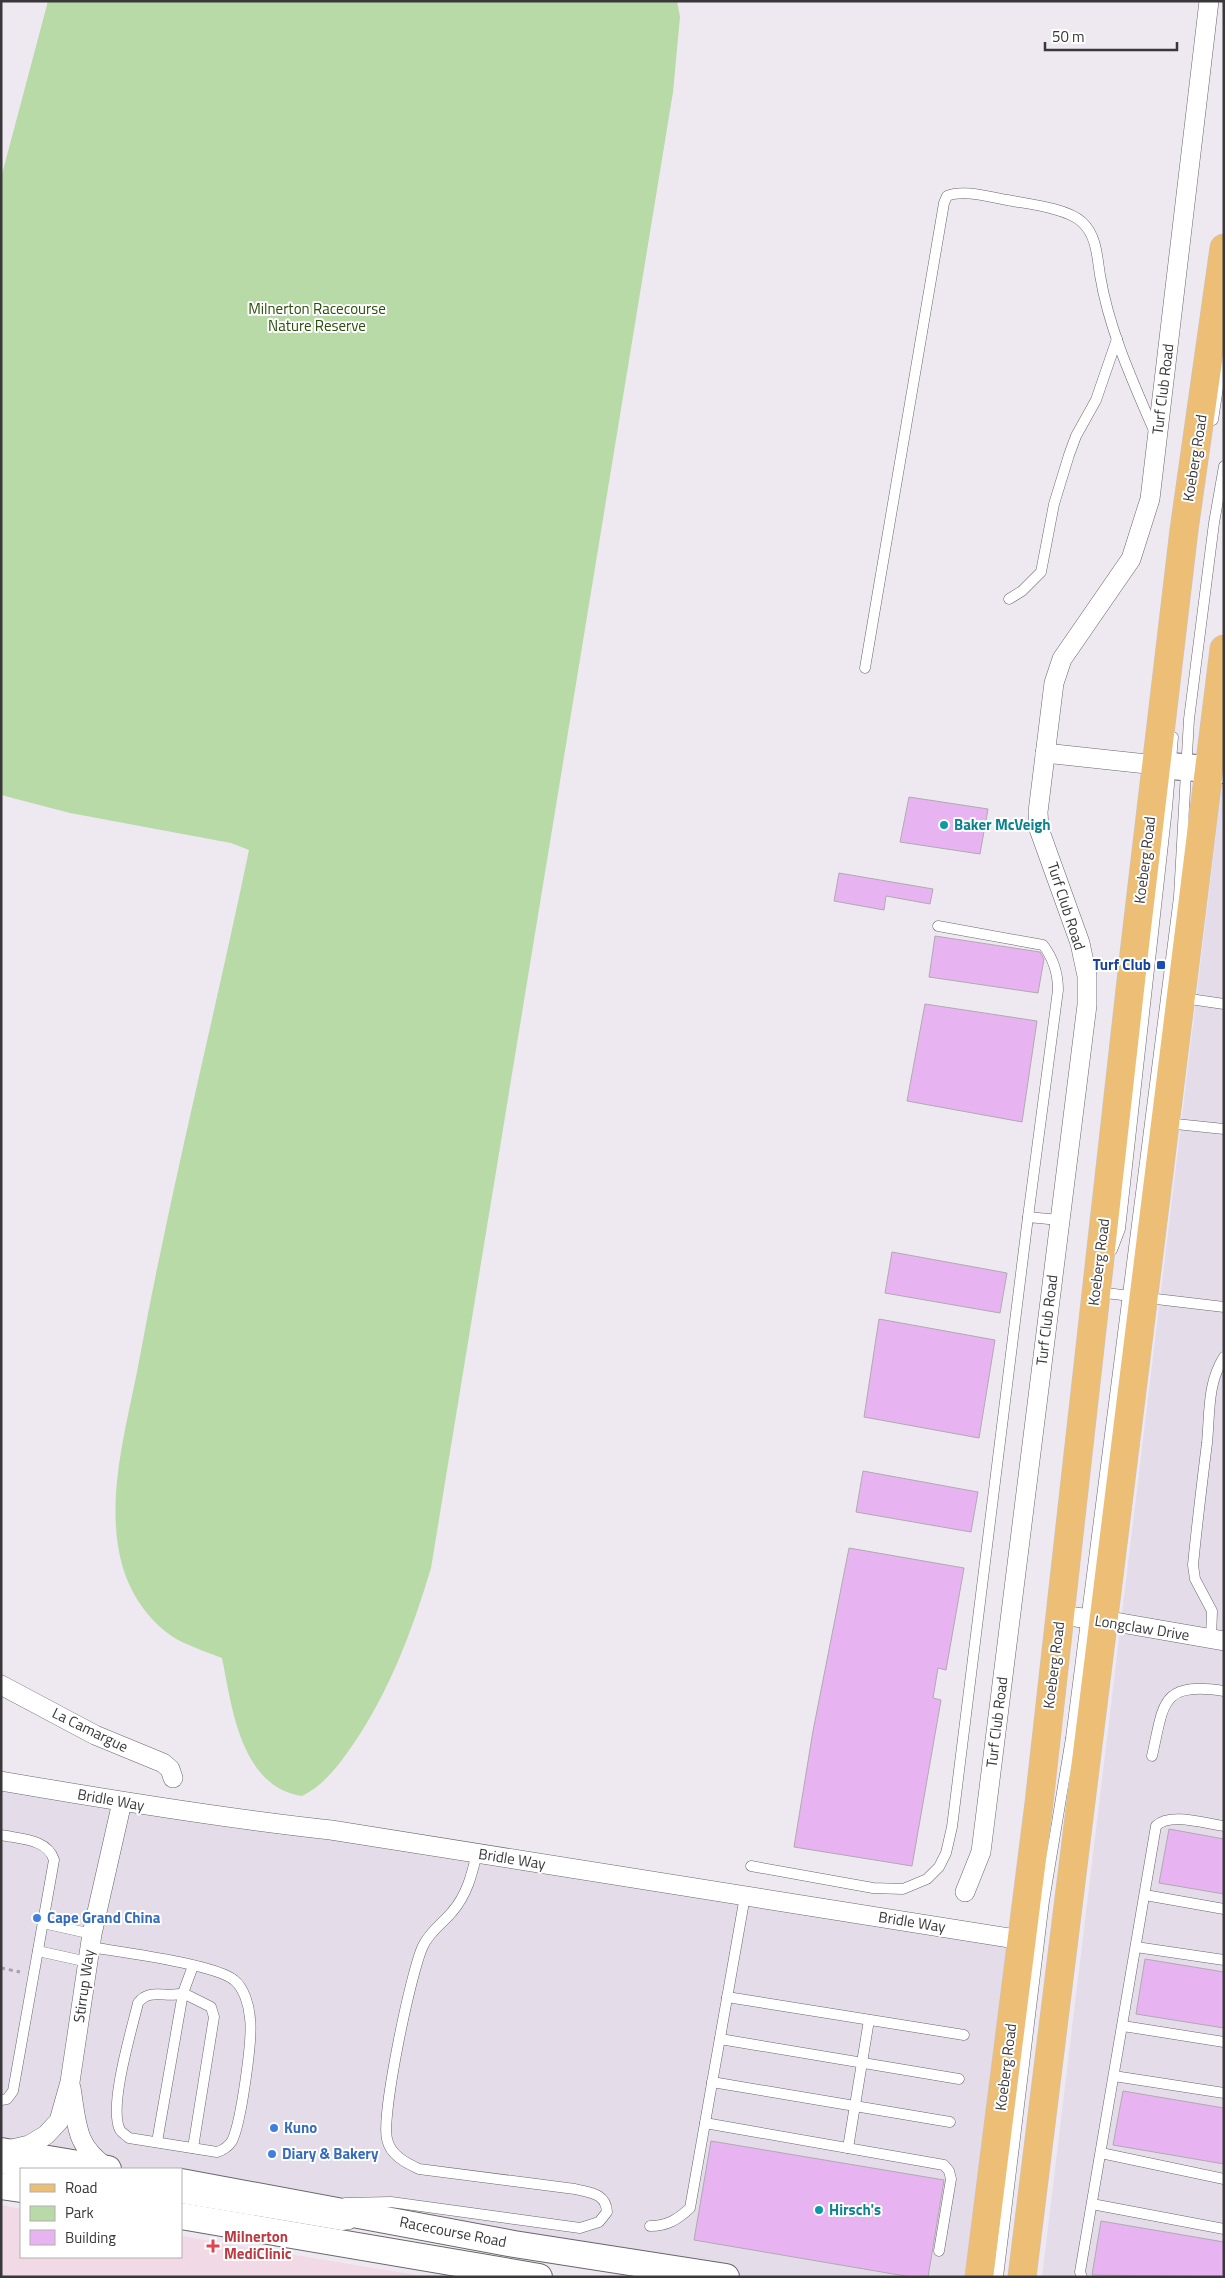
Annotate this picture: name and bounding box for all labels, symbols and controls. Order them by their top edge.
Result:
scale bar [1045,20,1178,52]
text: 50 m [1052,25,1085,48]
park label: Milnerton Racecourse Nature Reserve [248,297,386,337]
street label: Turf Club Road [1146,342,1179,436]
street label: Koeberg Road [1176,413,1213,503]
place label: Baker McVeigh [954,813,1051,836]
street label: Koeberg Road [1128,815,1161,905]
marker: Baker McVeigh [938,819,950,831]
street label: Turf Club Road [1041,859,1092,953]
place label: Turf Club [1093,953,1151,976]
marker: Turf Club [1155,959,1167,971]
street label: Koeberg Road [1082,1217,1115,1307]
street label: Turf Club Road [1030,1273,1063,1367]
street label: Longclaw Drive [1093,1609,1191,1646]
street label: Koeberg Road [1037,1620,1070,1710]
street label: Turf Club Road [980,1675,1013,1769]
street label: La Camargue [48,1701,132,1758]
street label: Bridle Way [76,1782,146,1817]
street label: Bridle Way [477,1842,547,1875]
street label: Bridle Way [877,1905,947,1938]
place label: Cape Grand China [47,1906,161,1929]
marker: Cape Grand China [31,1912,43,1924]
street label: Stirrup Way [67,1948,100,2024]
street label: Koeberg Road [989,2022,1022,2112]
place label: Kuno [284,2116,317,2139]
marker: Kuno [268,2122,280,2134]
place label: Diary & Bakery [282,2142,379,2165]
marker: Diary & Bakery [266,2148,278,2160]
legend [20,2168,182,2258]
text: Road [65,2176,97,2199]
place label: Hirsch's [829,2198,881,2221]
text: Park [65,2201,94,2224]
marker: Hirsch's [813,2204,825,2216]
street label: Racecourse Road [398,2210,509,2253]
place label: Milnerton MediClinic [224,2225,292,2265]
text: Building [65,2226,116,2249]
marker: Milnerton MediClinic [206,2239,220,2253]

